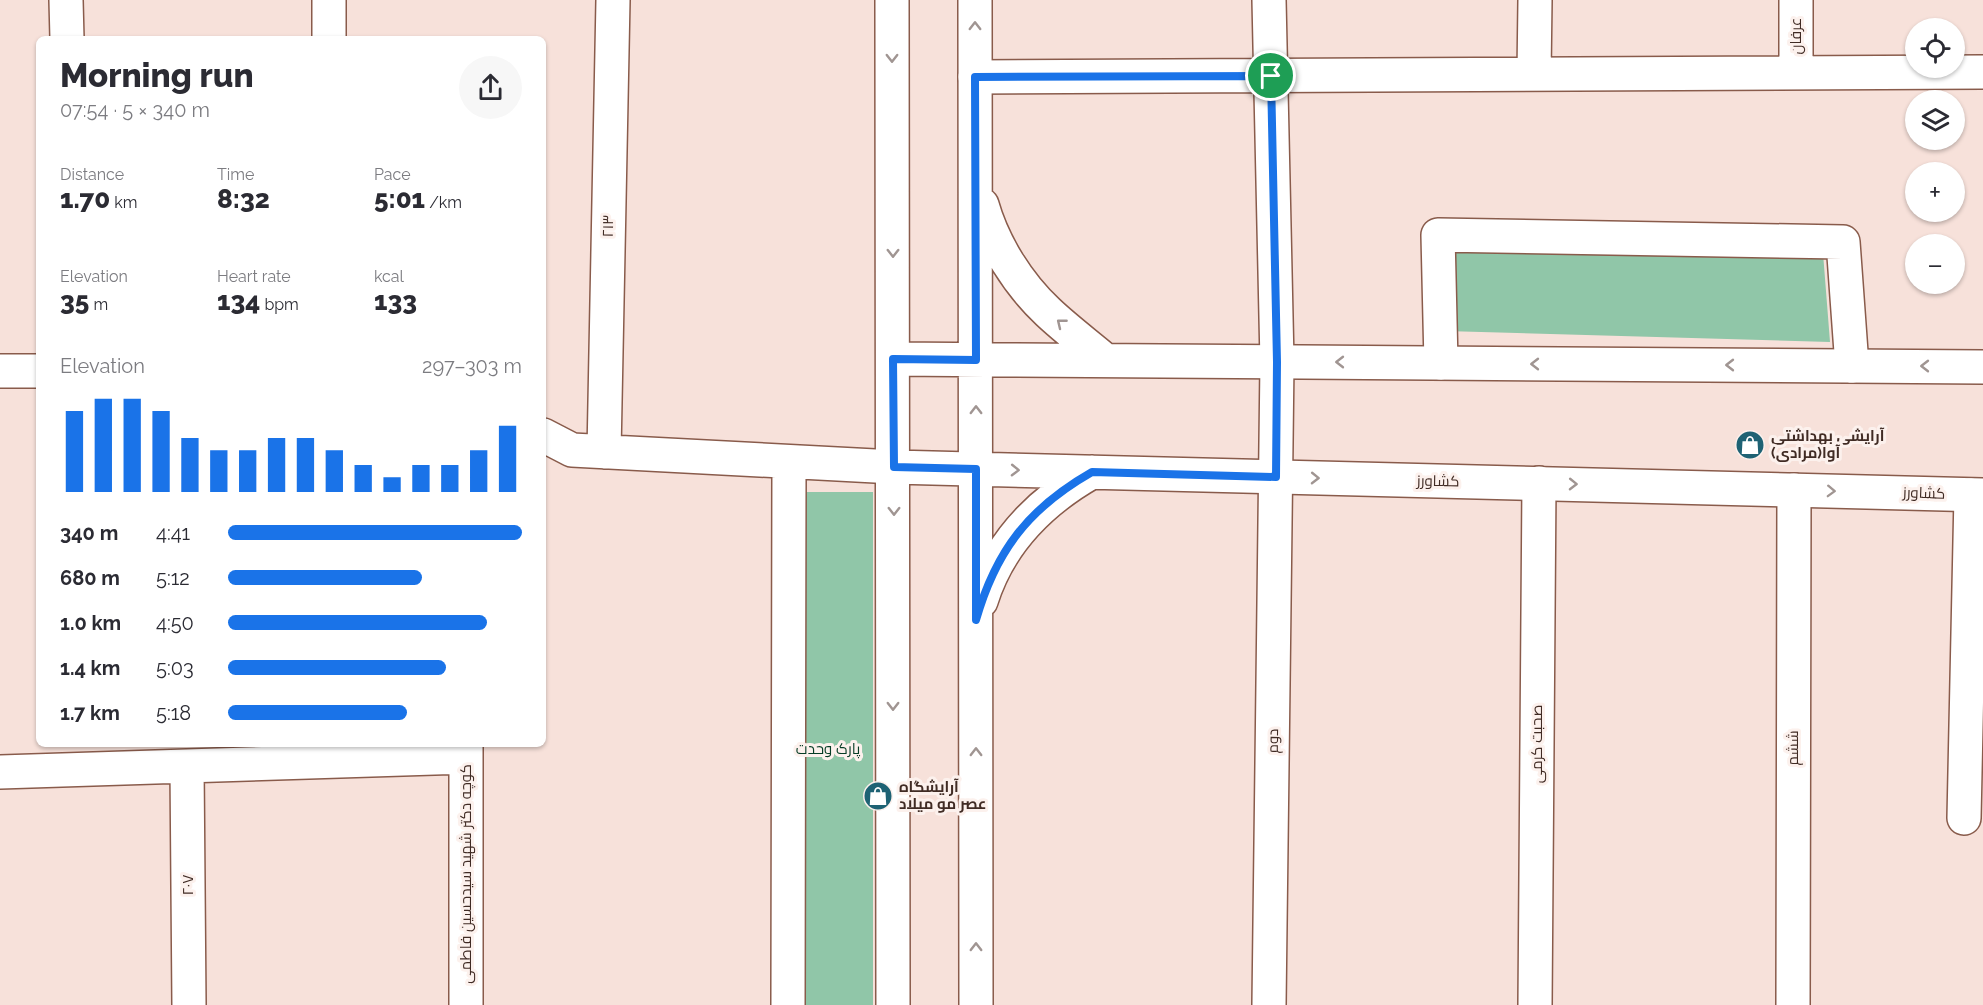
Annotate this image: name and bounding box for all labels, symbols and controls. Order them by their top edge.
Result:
street label: عرفان [1787,18,1806,54]
map controls [1905,18,1965,294]
button: locate [1905,18,1965,78]
one-way arrow [969,21,981,30]
pin [1245,50,1296,101]
one-way arrow [886,54,898,63]
text: Morning run [60,56,254,95]
button: share [459,56,522,119]
icon: arrive [1254,59,1287,92]
button: layers [1905,90,1965,150]
text: 07:54 · 5 × 340 m [60,98,210,122]
button: + [1905,162,1965,222]
text: Distance [60,165,124,184]
text: Time [217,165,254,184]
text: Pace [374,165,411,184]
text: 1.70 [60,184,110,214]
text: 8:32 [217,184,270,214]
text: 5:01 [374,184,425,214]
text: km [110,193,137,212]
text: /km [425,193,462,212]
street label: ۲۱۳ [599,215,617,237]
button: − [1905,234,1965,294]
one-way arrow [887,249,899,258]
text: Elevation [60,267,128,286]
text: Heart rate [217,267,291,286]
text: kcal [374,267,404,286]
text: 35 [60,286,89,316]
text: 134 [217,286,260,316]
text: 133 [374,286,417,316]
text: m [89,295,108,314]
text: bpm [260,295,299,314]
one-way arrow [1056,319,1067,330]
text: Elevation [60,354,145,378]
text: 297–303 m [422,354,522,378]
one-way arrow [1335,356,1344,368]
one-way arrow [1530,357,1539,370]
one-way arrow [1725,359,1734,371]
one-way arrow [1920,360,1929,372]
one-way arrow [970,405,982,414]
place label: آرایشی بهداشتی آوا(مرادی) [1771,427,1885,462]
shop icon: آرایشی بهداشتی آوا(مرادی) [1734,429,1766,461]
one-way arrow [1011,464,1020,476]
one-way arrow [1310,471,1319,484]
street label: کشاورز [1415,472,1460,490]
one-way arrow [1568,478,1577,491]
street label: کشاورز [1901,483,1946,503]
one-way arrow [1826,485,1835,497]
one-way arrow [888,507,900,516]
text: 340 m [60,521,118,545]
text: 4:41 [156,521,190,545]
text: 680 m [60,566,120,590]
text: 5:12 [156,566,190,590]
text: 1.0 km [60,611,121,635]
text: 4:50 [156,611,194,635]
text: 1.4 km [60,656,120,680]
text: 5:03 [156,656,194,680]
text: 1.7 km [60,701,120,725]
text: 5:18 [156,701,191,725]
one-way arrow [887,702,899,711]
street label: صحبت کرمی [1528,705,1547,783]
street label: دوم [1264,728,1283,754]
street label: ششم [1784,730,1803,766]
park label: پارک وحدت [796,740,860,759]
one-way arrow [970,747,982,756]
street label: کوچه دکتر شهید سیدحسین فاطمی [457,764,476,984]
place label: آرایشگاه عصر مو میلاد [899,778,986,813]
shop icon: آرایشگاه عصر مو میلاد [862,780,894,812]
street label: ۲۰۷ [179,874,197,896]
one-way arrow [970,942,982,951]

